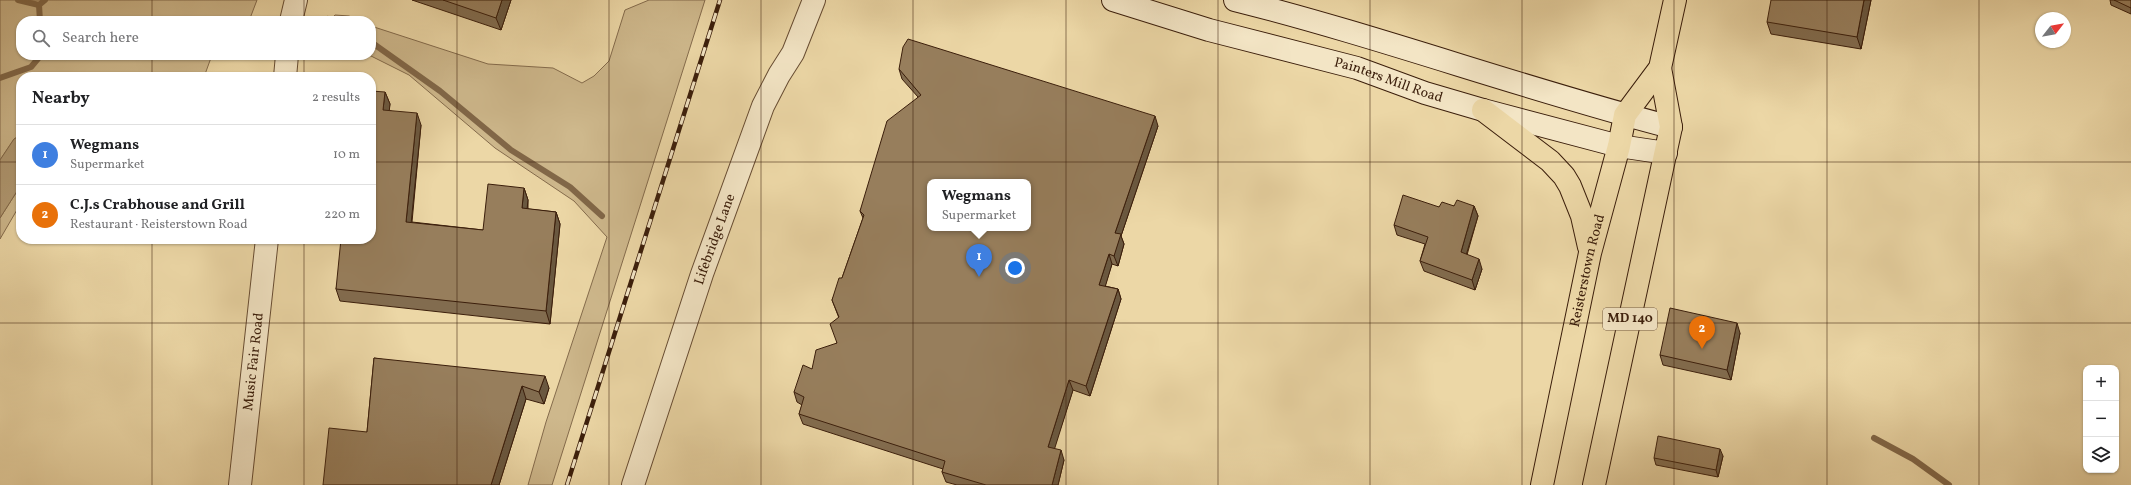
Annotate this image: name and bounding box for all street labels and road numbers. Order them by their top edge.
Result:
street label: Painters Mill Road [1332,53,1445,107]
street label: Lifebridge Lane [690,191,740,287]
street label: Reisterstown Road [1565,212,1610,329]
road number: MD 140 [1603,308,1657,330]
street label: Music Fair Road [239,312,268,412]

